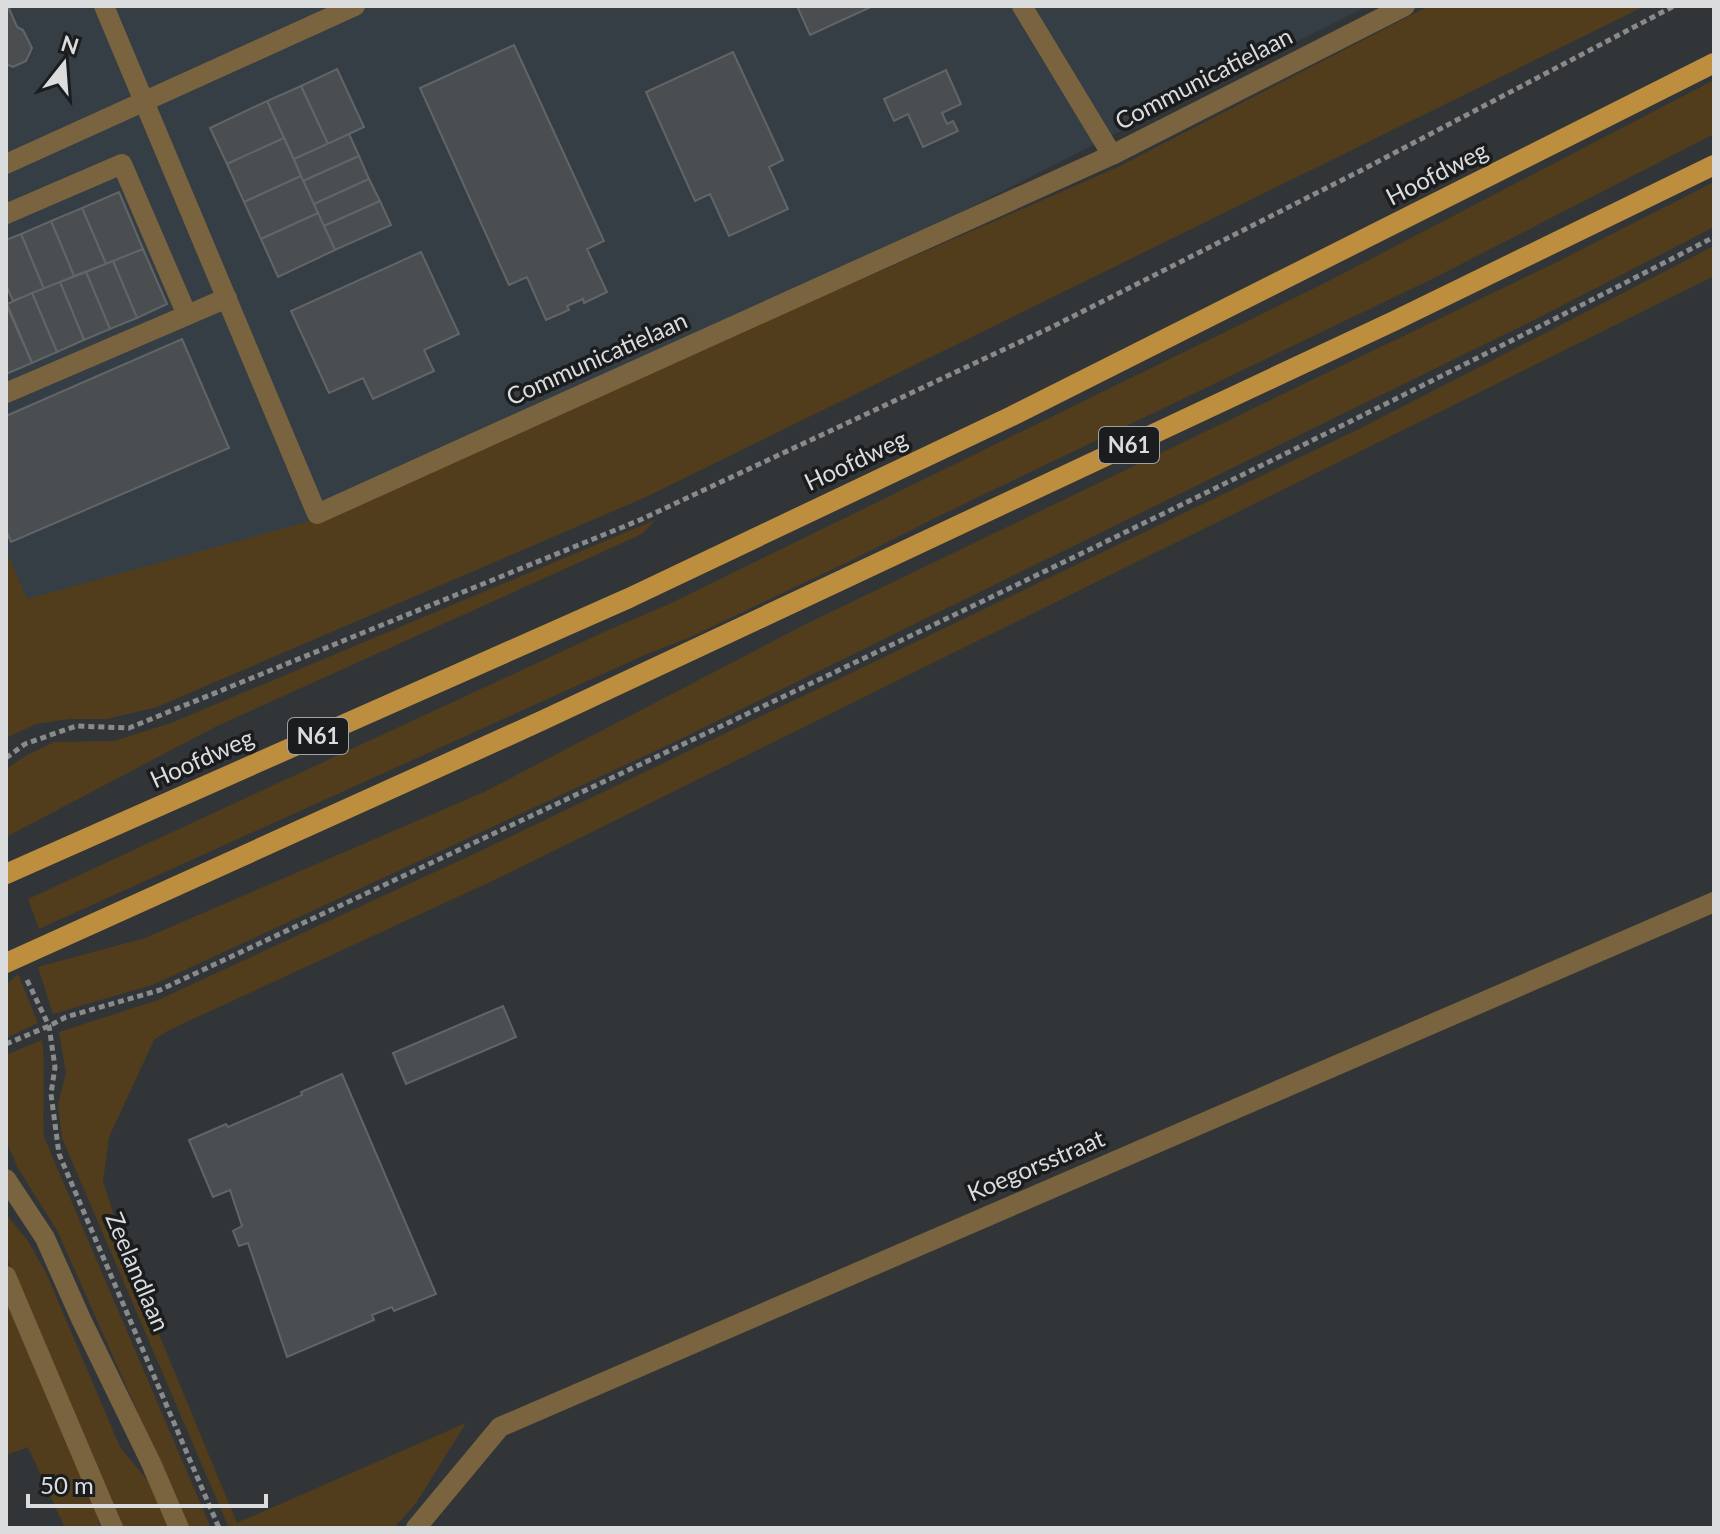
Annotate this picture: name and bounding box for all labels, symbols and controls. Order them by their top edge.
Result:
street label: Communicatielaan [1110,20,1297,135]
north arrow [24,24,104,104]
text: N [58,29,82,60]
street label: Hoofdweg [1381,135,1492,211]
street label: Communicatielaan [501,305,691,411]
street label: Hoofdweg [799,423,911,496]
road number: N61 [1099,427,1159,463]
road number: N61 [288,718,348,754]
street label: Hoofdweg [145,722,258,793]
street label: Koegorsstraat [963,1123,1109,1207]
street label: Zeelandlaan [100,1207,176,1335]
scale bar [28,1458,266,1508]
text: 50 m [40,1470,94,1499]

